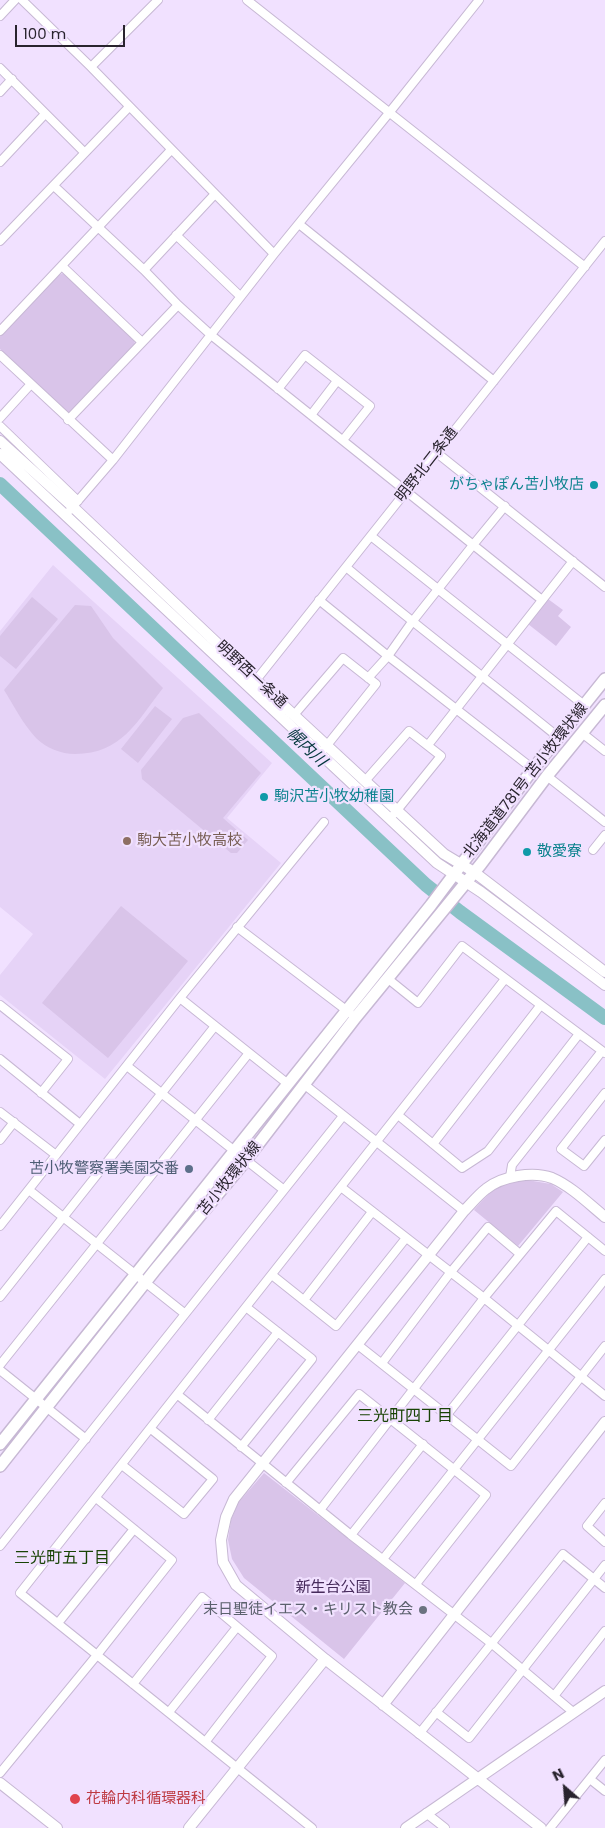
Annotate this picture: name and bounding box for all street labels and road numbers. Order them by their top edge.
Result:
street label: 明野北二条通 [392,424,462,506]
street label: 明野西一条通 [212,638,290,712]
street label: 北海道道781号 苫小牧環状線 [460,700,592,862]
street label: 苫小牧環状線 [195,1138,265,1220]

